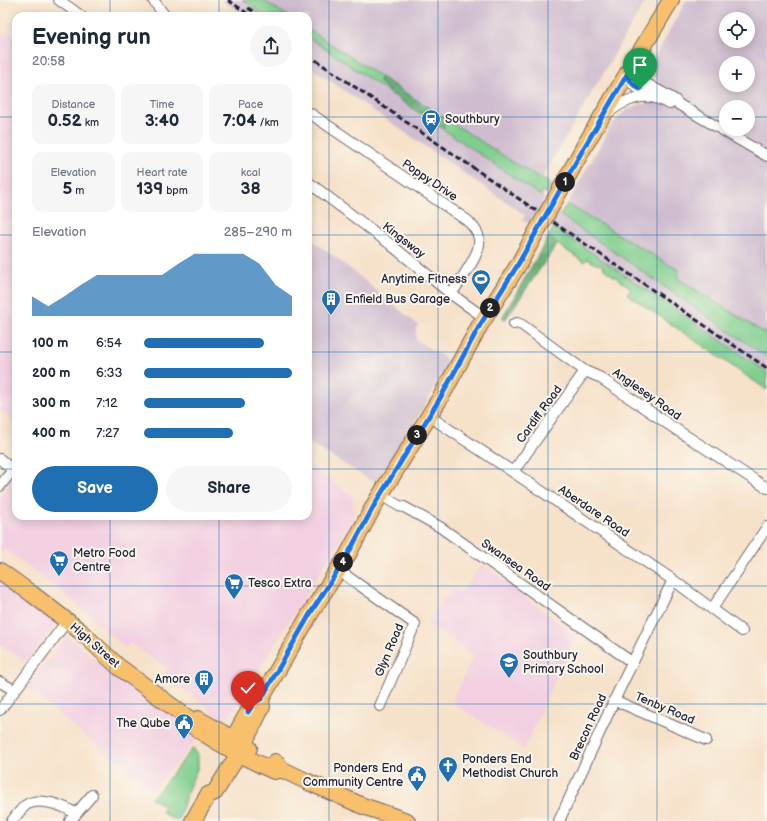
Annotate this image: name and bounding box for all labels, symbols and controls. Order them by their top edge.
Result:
map controls [719,12,755,136]
button: locate [719,12,755,48]
text: Evening run [32,24,151,51]
button: share [250,25,292,67]
pin [623,48,657,89]
text: 20:58 [32,53,65,69]
icon: arrive [629,54,651,76]
button: + [719,56,755,92]
text: Distance [51,98,95,111]
text: Time [150,98,174,111]
text: Pace [238,98,263,111]
button: − [719,100,755,136]
station icon: Southbury [420,108,442,136]
text: 0.52 [47,111,82,131]
text: 3:40 [145,111,179,131]
text: 7:04 [222,111,256,131]
place label: Southbury [445,112,500,127]
text: km [82,116,99,129]
text: /km [256,116,279,129]
street label: Poppy Drive [399,156,460,204]
text: Elevation [50,166,96,179]
text: Heart rate [137,166,187,179]
text: kcal [241,166,261,179]
pin: 1 [555,172,575,192]
text: 1 [563,175,567,188]
text: 5 [62,179,72,199]
text: 139 [136,179,163,199]
text: 38 [241,179,261,199]
text: m [72,184,84,197]
text: bpm [163,184,188,197]
street label: Kingsway [379,219,429,262]
text: Elevation [32,224,86,240]
text: 285–290 m [224,224,292,240]
sports icon: Anytime Fitness [470,268,492,296]
place label: Anytime Fitness [381,272,467,287]
building icon: Enfield Bus Garage [320,288,342,316]
place label: Enfield Bus Garage [345,292,450,307]
pin: 2 [480,298,500,318]
text: 2 [487,301,493,314]
text: 100 m [32,335,68,351]
text: 6:54 [96,335,122,351]
text: 200 m [32,365,70,381]
text: 6:33 [96,365,123,381]
street label: Anglesey Road [609,365,684,424]
street label: Cardiff Road [513,382,565,446]
text: 300 m [32,395,70,411]
text: 7:12 [96,395,118,411]
text: 400 m [32,425,70,441]
text: 7:27 [96,425,119,441]
pin: 3 [407,425,427,445]
text: 3 [414,428,420,441]
button: Save [32,466,158,512]
button: Share [166,466,292,512]
street label: Aberdare Road [555,482,632,541]
street label: Swansea Road [478,536,553,595]
place label: Metro Food Centre [73,546,136,575]
supermarket icon: Metro Food Centre [48,549,70,577]
pin: 4 [333,552,353,572]
text: 4 [340,555,346,568]
supermarket icon: Tesco Extra [223,572,245,600]
place label: Tesco Extra [248,576,312,591]
street label: High Street [67,620,123,671]
street label: Glyn Road [372,621,407,679]
place label: Southbury Primary School [523,648,604,677]
school or university icon: Southbury Primary School [498,651,520,679]
building icon: Amore [193,668,215,696]
pin [231,671,265,712]
place label: Amore [155,672,190,687]
icon: check [237,677,259,699]
street label: Tenby Road [633,689,697,728]
street label: Brecon Road [567,691,610,763]
public building icon: The Qube [173,712,195,740]
place label: The Qube [116,716,170,731]
place label: Ponders End Methodist Church [462,752,558,781]
church icon: Ponders End Methodist Church [437,755,459,783]
place label: Ponders End Community Centre [303,761,403,790]
public building icon: Ponders End Community Centre [406,764,428,792]

